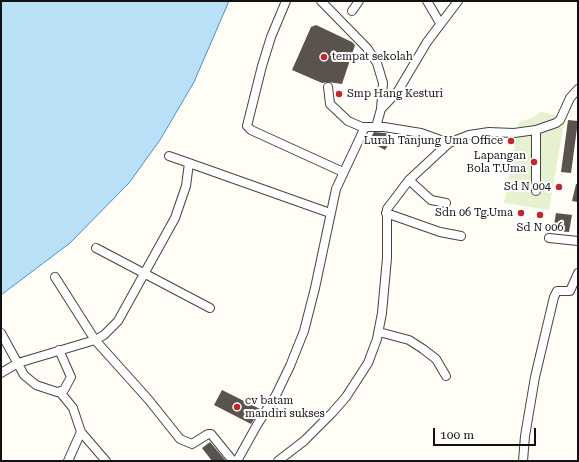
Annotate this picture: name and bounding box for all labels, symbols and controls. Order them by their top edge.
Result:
place label: tempat sekolah [332,50,413,64]
marker: tempat sekolah [319,52,329,62]
place label: Smp Hang Kesturi [347,87,443,101]
marker: Smp Hang Kesturi [334,89,344,99]
place label: Lurah Tanjung Uma Office [364,134,503,148]
marker: Lurah Tanjung Uma Office [506,136,516,146]
place label: Lapangan Bola T.Uma [467,149,526,175]
marker: Lapangan Bola T.Uma [529,157,539,167]
place label: Sd N 004 [504,180,551,194]
marker: Sd N 004 [554,182,564,192]
place label: Sdn 06 Tg.Uma [435,206,513,220]
marker: Sdn 06 Tg.Uma [516,208,526,218]
marker: Sd N 006 [535,210,545,220]
place label: Sd N 006 [517,221,563,235]
place label: cv batam mandiri sukses [245,394,325,420]
marker: cv batam mandiri sukses [232,402,242,412]
scale bar [435,420,538,446]
text: 100 m [440,428,474,442]

